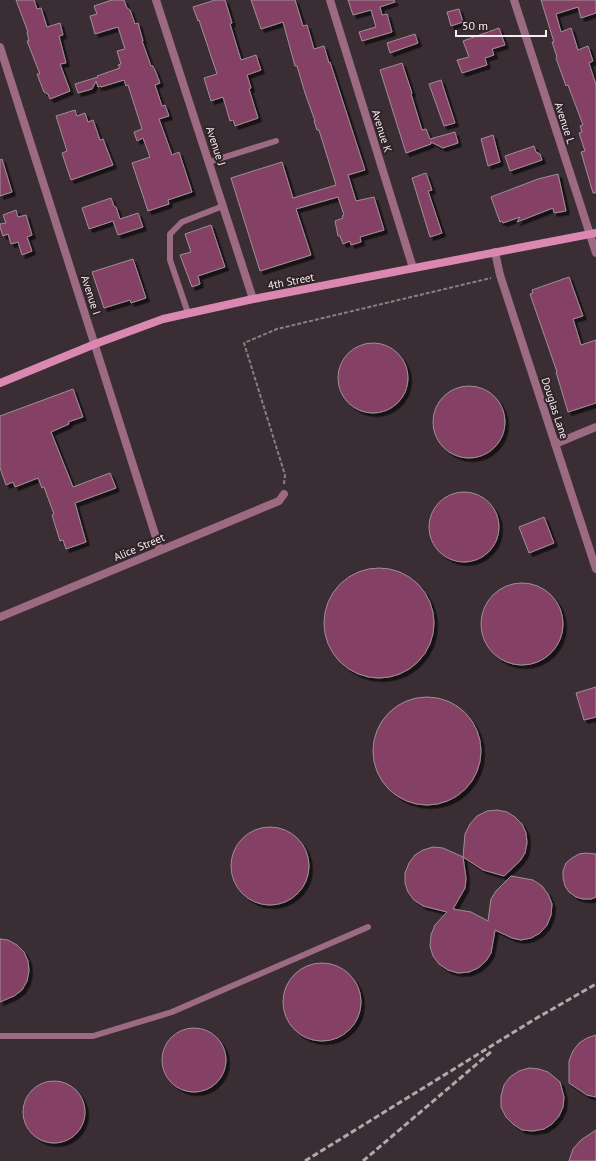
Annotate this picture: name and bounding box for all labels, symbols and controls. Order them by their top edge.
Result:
scale bar [456,12,546,38]
text: 50 m [462,18,488,33]
street label: Avenue L [552,100,578,146]
street label: Avenue K [369,108,395,154]
street label: Avenue J [203,125,229,167]
street label: 4th Street [267,270,316,292]
street label: Avenue I [78,274,104,316]
street label: Douglas Lane [538,376,572,441]
street label: Alice Street [111,530,167,564]

